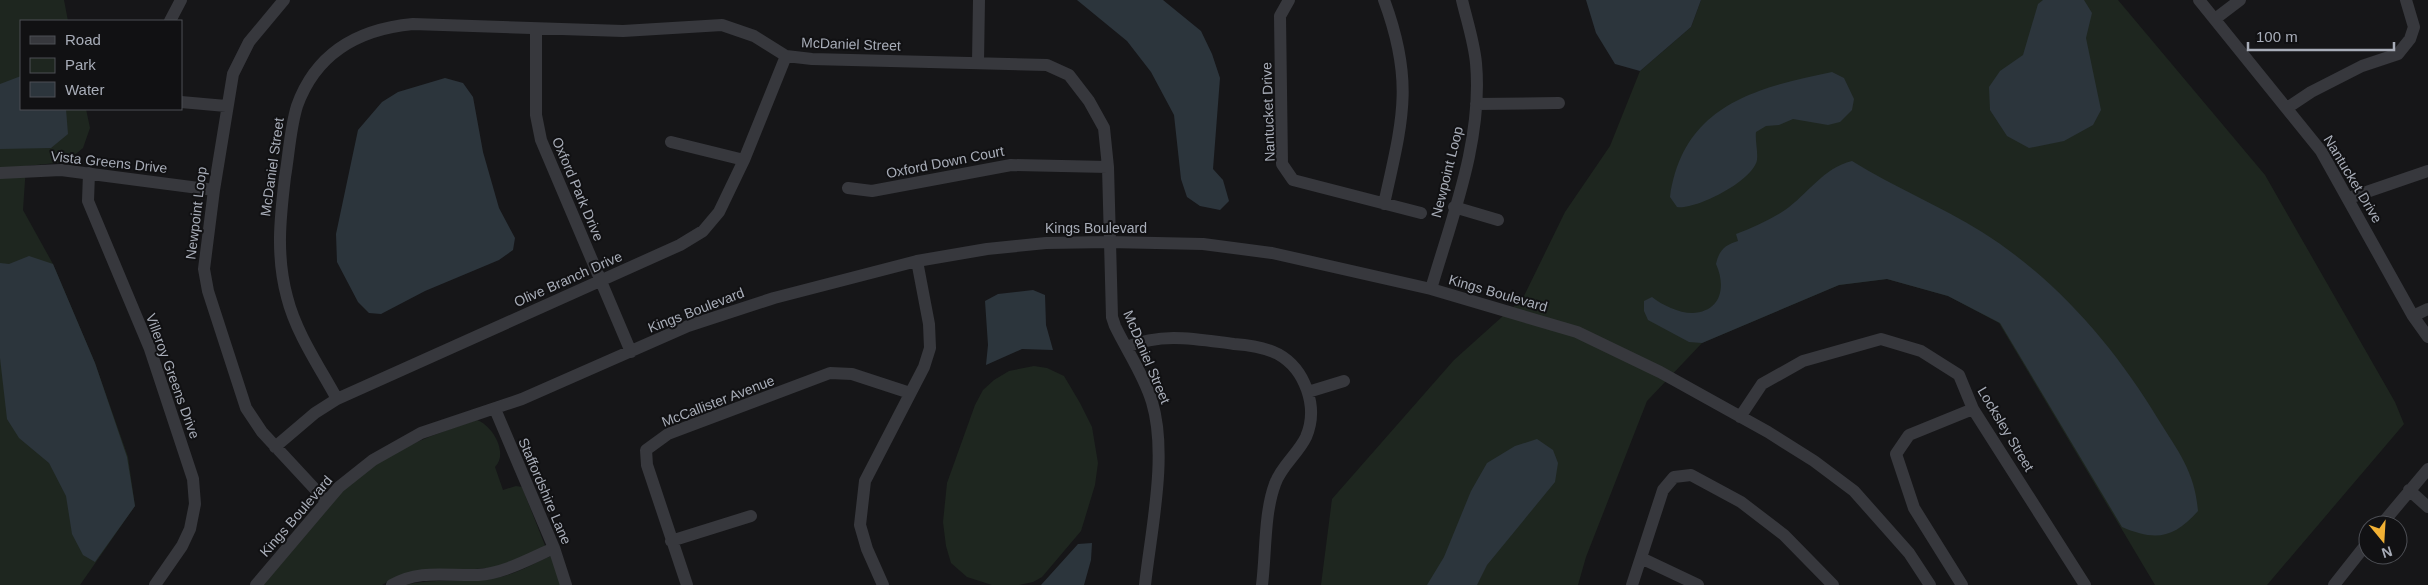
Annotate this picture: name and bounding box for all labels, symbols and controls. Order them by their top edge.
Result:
legend [20,20,182,110]
scale bar [2248,20,2394,52]
text: 100 m [2256,28,2298,45]
text: Road [65,31,101,48]
street label: McDaniel Street [801,34,901,54]
text: Park [65,56,96,73]
street label: Nantucket Drive [1258,62,1278,162]
text: Water [65,81,104,98]
street label: McDaniel Street [257,116,287,217]
street label: Newpoint Loop [1428,125,1466,219]
street label: Nantucket Drive [2320,132,2386,226]
street label: Oxford Park Drive [549,135,607,244]
street label: Oxford Down Court [885,143,1005,181]
street label: Vista Greens Drive [50,148,168,176]
street label: Newpoint Loop [182,165,210,260]
street label: Kings Boulevard [1045,220,1147,236]
street label: Olive Branch Drive [511,248,625,310]
street label: Kings Boulevard [1447,271,1549,315]
street label: Kings Boulevard [646,284,746,336]
street label: McDaniel Street [1120,308,1174,406]
street label: Villeroy Greens Drive [143,311,203,441]
street label: McCallister Avenue [659,372,777,430]
street label: Locksley Street [1974,384,2038,474]
street label: Staffordshire Lane [515,435,575,547]
street label: Kings Boulevard [257,472,335,560]
north arrow [2358,515,2408,565]
text: N [2380,543,2394,562]

